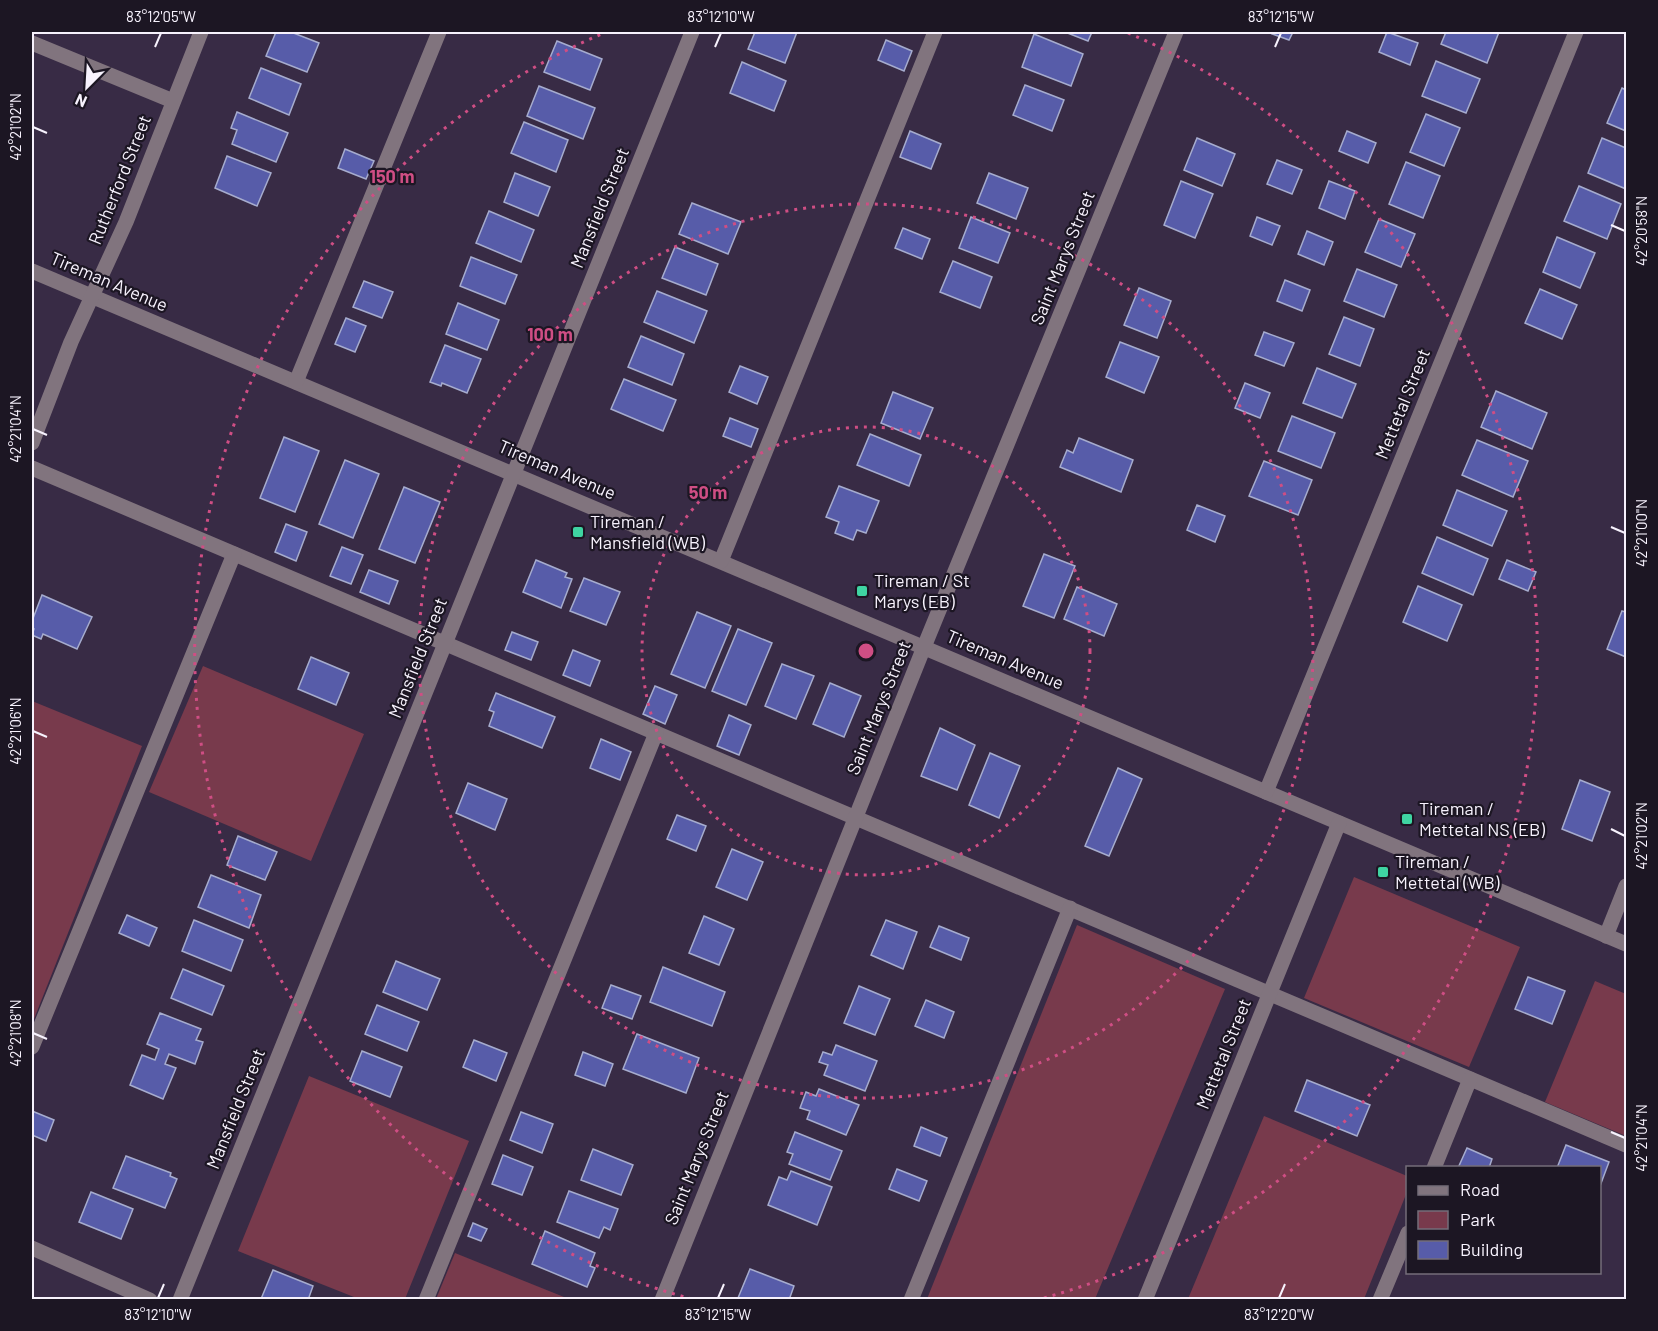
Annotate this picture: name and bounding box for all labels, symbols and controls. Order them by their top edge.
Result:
text: 83°12'05"W [126,7,196,25]
text: 83°12'10"W [687,7,755,25]
text: 83°12'15"W [1248,7,1314,25]
north arrow [57,57,117,117]
text: N [72,90,89,112]
text: 42°21'02"N [6,93,24,161]
street label: Rutherford Street [83,112,155,248]
street label: Mansfield Street [565,144,633,271]
text: 150 m [370,165,414,187]
street label: Saint Marys Street [1025,187,1099,328]
text: 42°20'58"N [1632,196,1650,266]
street label: Tireman Avenue [47,246,171,316]
text: 100 m [527,323,573,345]
street label: Mettetal Street [1370,345,1434,462]
text: 42°21'04"N [6,395,24,463]
street label: Tireman Avenue [495,434,619,504]
text: 50 m [689,481,727,503]
text: 42°21'00"N [1632,499,1650,567]
place label: Tireman / Mansfield (WB) [590,510,705,553]
marker: Tireman / Mansfield (WB) [571,525,585,539]
place label: Tireman / St Marys (EB) [874,569,970,612]
marker: Tireman / St Marys (EB) [855,584,869,598]
street label: Mansfield Street [383,594,451,721]
street label: Tireman Avenue [943,624,1067,694]
street label: Saint Marys Street [841,637,915,778]
centre of rings [856,641,876,661]
text: 42°21'06"N [6,697,24,765]
place label: Tireman / Mettetal NS (EB) [1419,797,1545,840]
text: 42°21'02"N [1632,802,1650,870]
marker: Tireman / Mettetal NS (EB) [1400,812,1414,826]
place label: Tireman / Mettetal (WB) [1395,850,1500,893]
marker: Tireman / Mettetal (WB) [1376,865,1390,879]
street label: Mettetal Street [1191,995,1255,1112]
text: 42°21'08"N [6,999,24,1067]
street label: Mansfield Street [201,1045,269,1172]
street label: Saint Marys Street [659,1087,733,1228]
text: 42°21'04"N [1632,1104,1650,1172]
legend [1406,1166,1601,1274]
text: Road [1460,1178,1500,1200]
text: Park [1460,1208,1495,1230]
text: Building [1460,1238,1523,1260]
text: 83°12'10"W [124,1305,192,1323]
text: 83°12'15"W [685,1305,751,1323]
text: 83°12'20"W [1244,1305,1314,1323]

